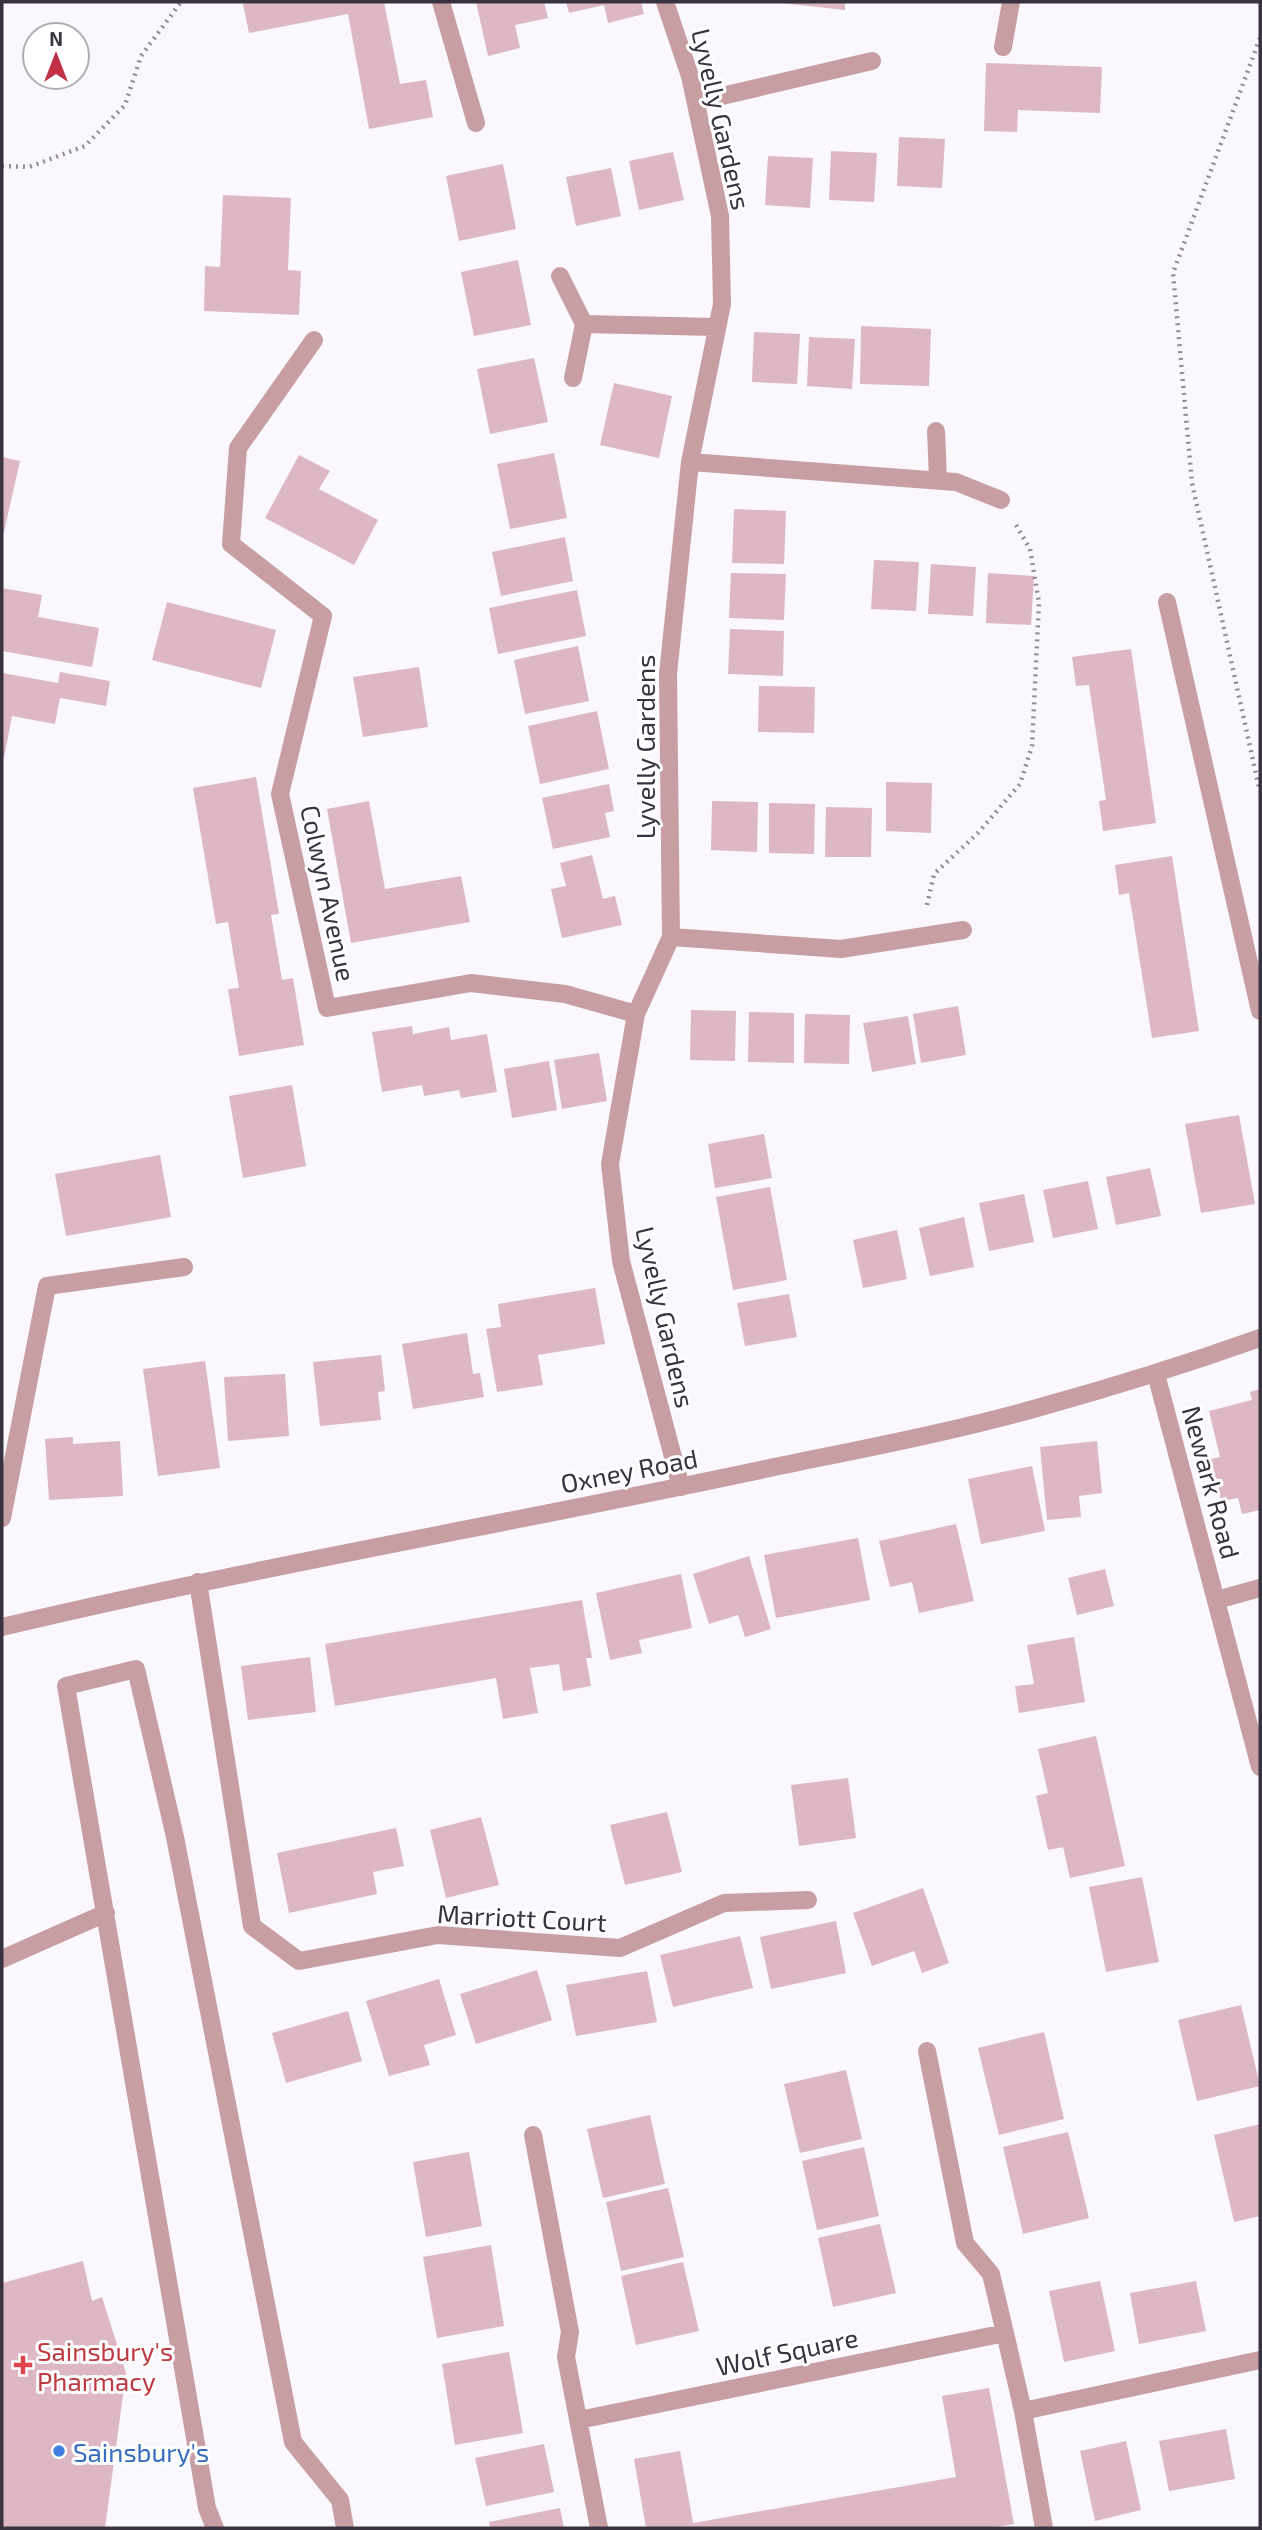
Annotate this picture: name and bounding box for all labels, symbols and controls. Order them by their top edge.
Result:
north arrow [21,21,91,91]
street label: Lyvelly Gardens [686,26,758,212]
text: N [49,27,63,50]
street label: Lyvelly Gardens [629,655,660,839]
street label: Colwyn Avenue [295,802,363,984]
street label: Lyvelly Gardens [630,1224,702,1410]
street label: Newark Road [1177,1402,1247,1562]
street label: Oxney Road [558,1442,700,1498]
street label: Marriott Court [437,1897,608,1937]
street label: Wolf Square [713,2321,861,2381]
place label: Sainsbury's Pharmacy [37,2335,173,2396]
marker: Sainsbury's Pharmacy [15,2357,31,2373]
place label: Sainsbury's [73,2436,209,2467]
marker: Sainsbury's [51,2443,67,2459]

